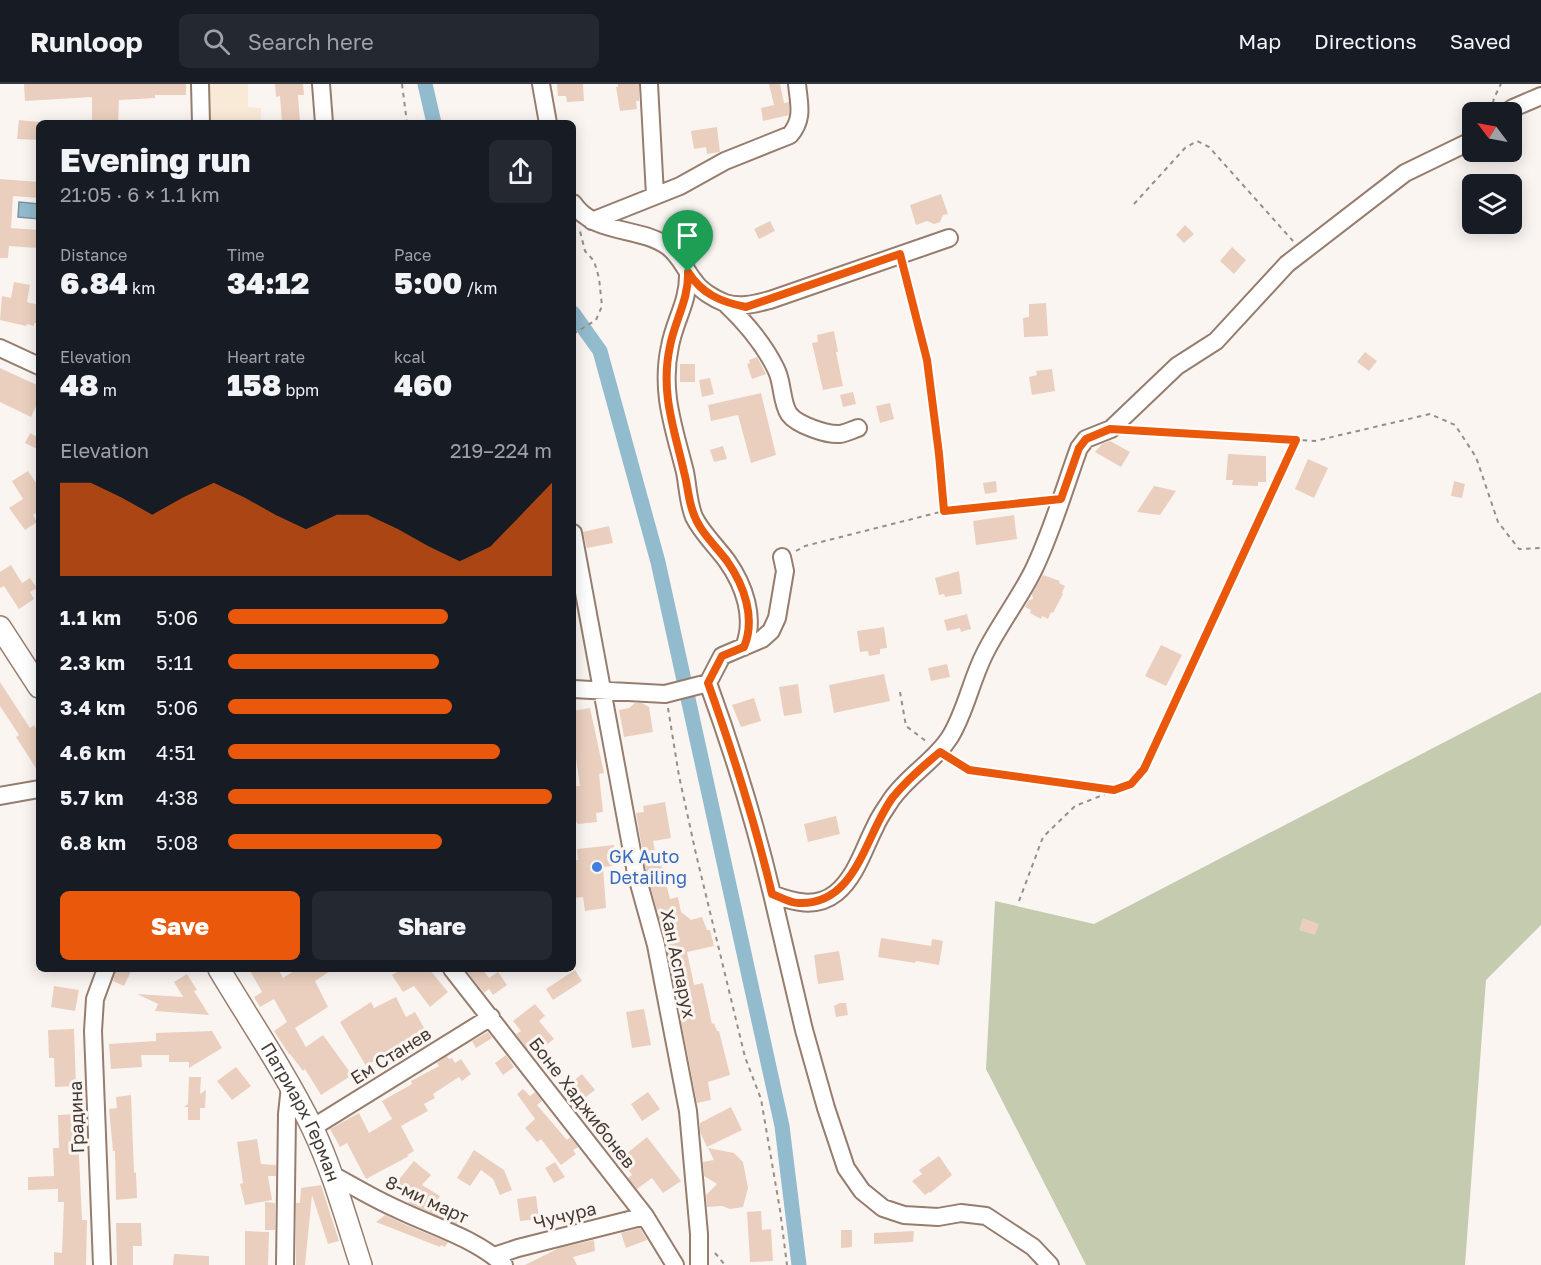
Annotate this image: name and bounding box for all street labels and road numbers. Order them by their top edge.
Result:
street label: Хан Аспарух [657,907,701,1020]
street label: Ем Станев [346,1022,435,1089]
street label: Боне Хаджибонев [525,1033,641,1172]
street label: Патриарх Герман [257,1038,345,1184]
street label: Градина [64,1080,88,1154]
street label: 8-ми март [382,1170,473,1228]
street label: Чучура [531,1197,598,1233]

